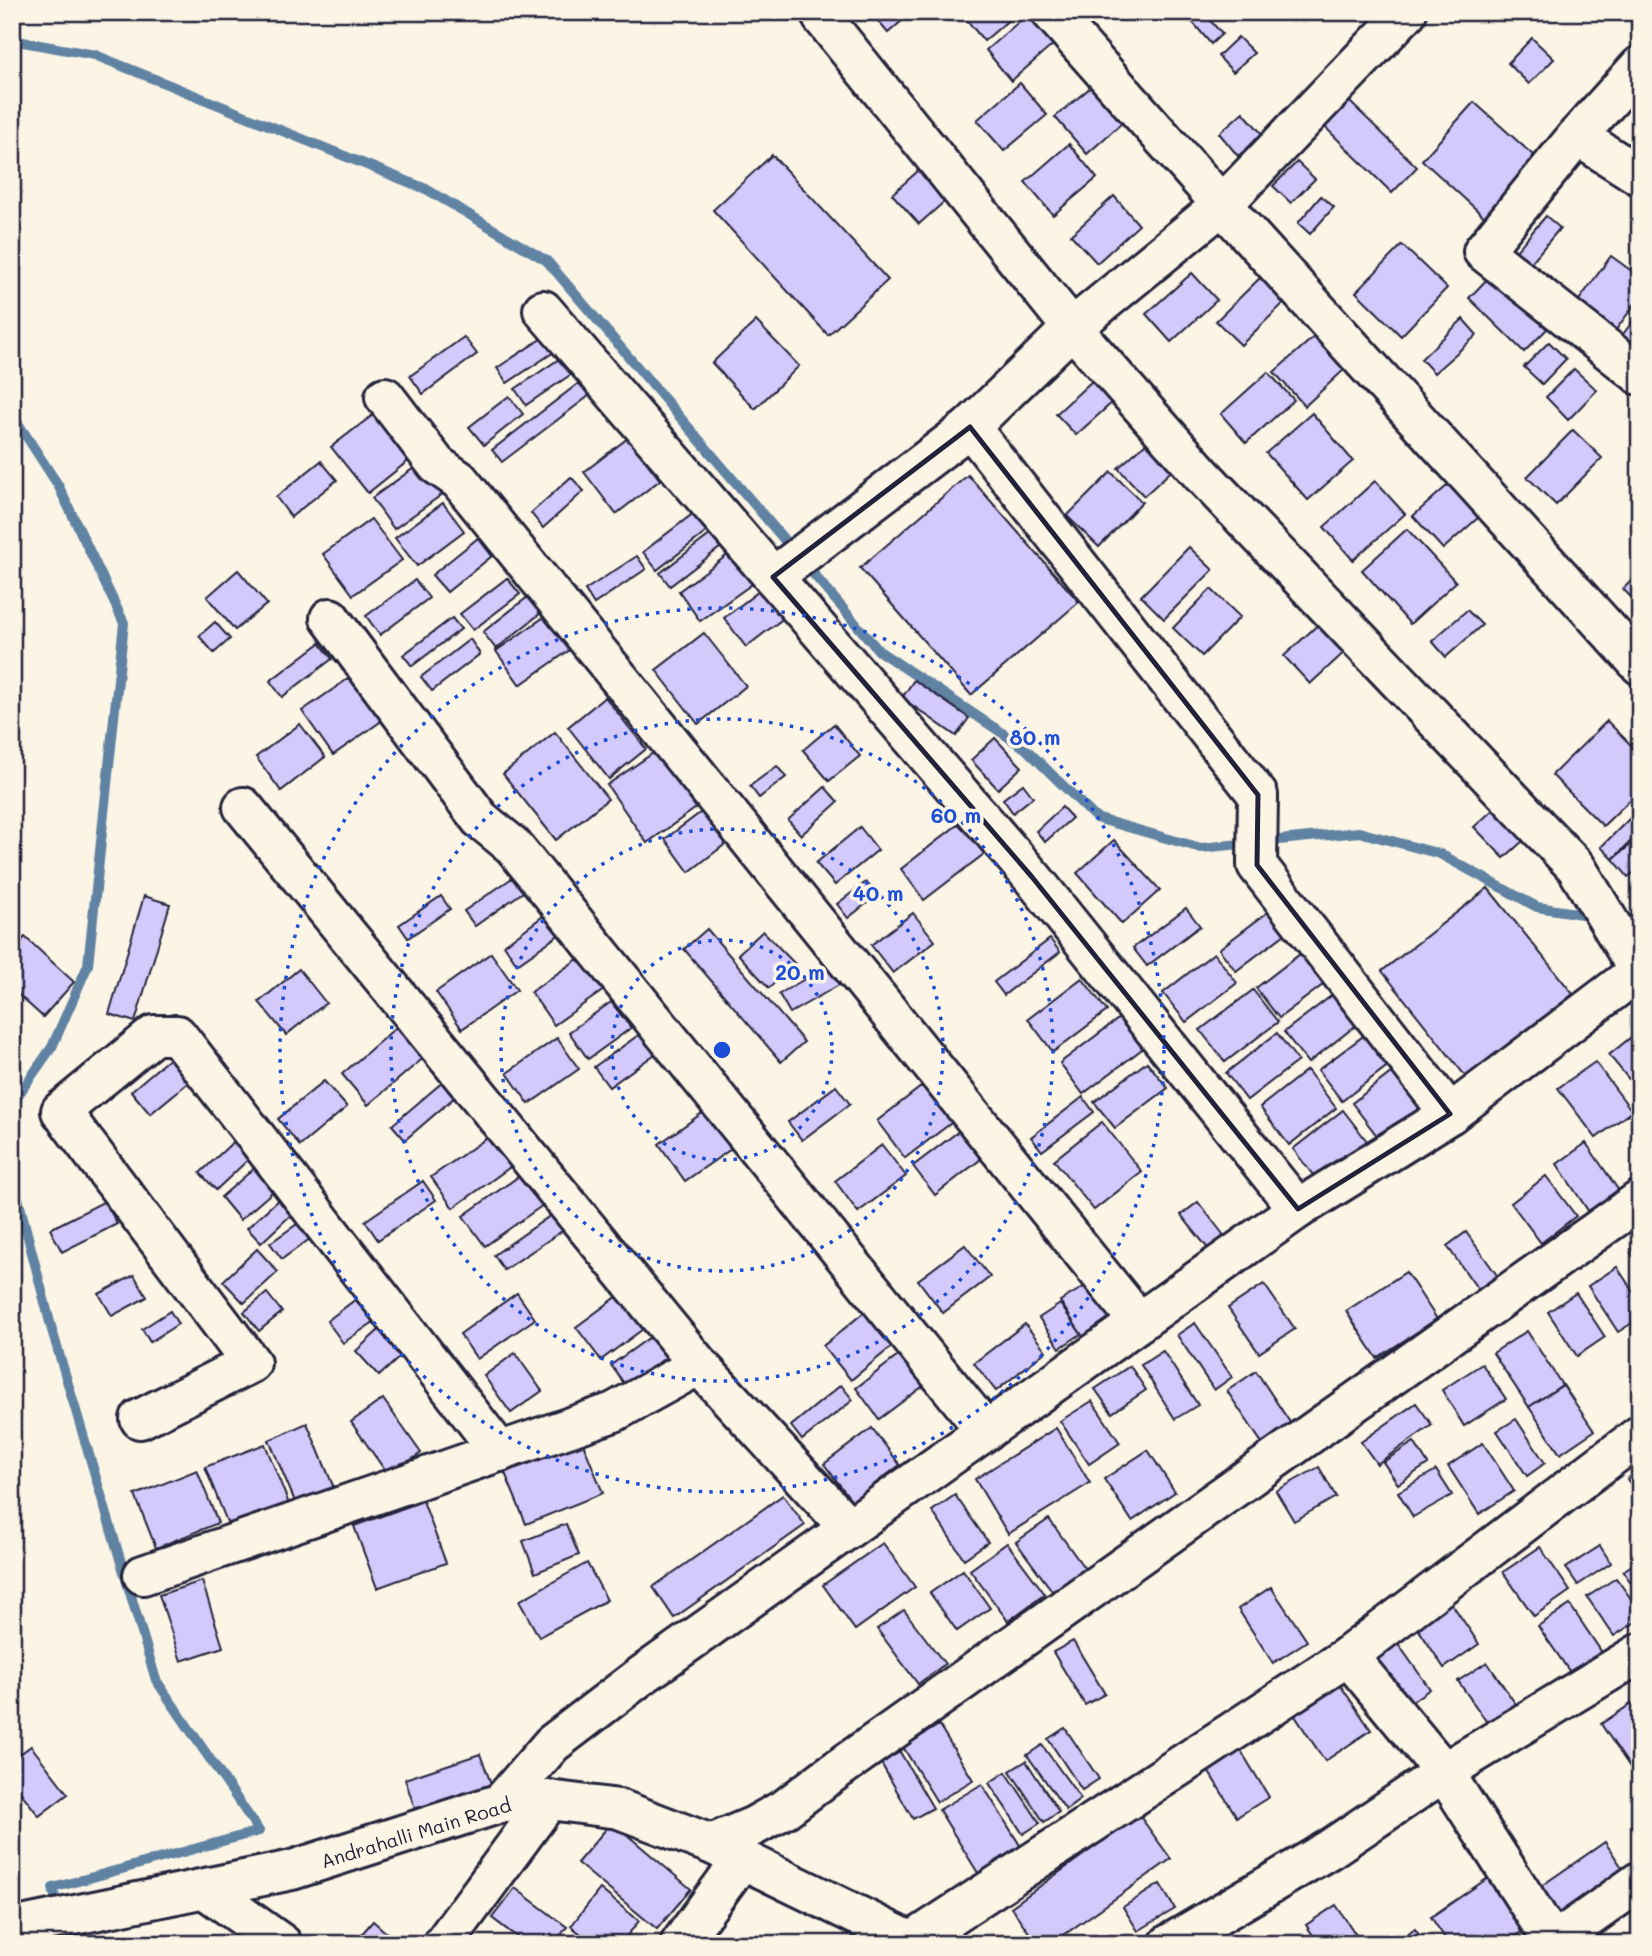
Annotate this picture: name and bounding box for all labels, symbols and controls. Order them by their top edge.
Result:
text: 80 m [1010,723,1060,750]
text: 60 m [931,801,981,828]
text: 40 m [852,879,904,906]
text: 20 m [775,958,825,985]
centre of rings [710,1038,734,1062]
street label: Andrahalli Main Road [318,1792,514,1873]

